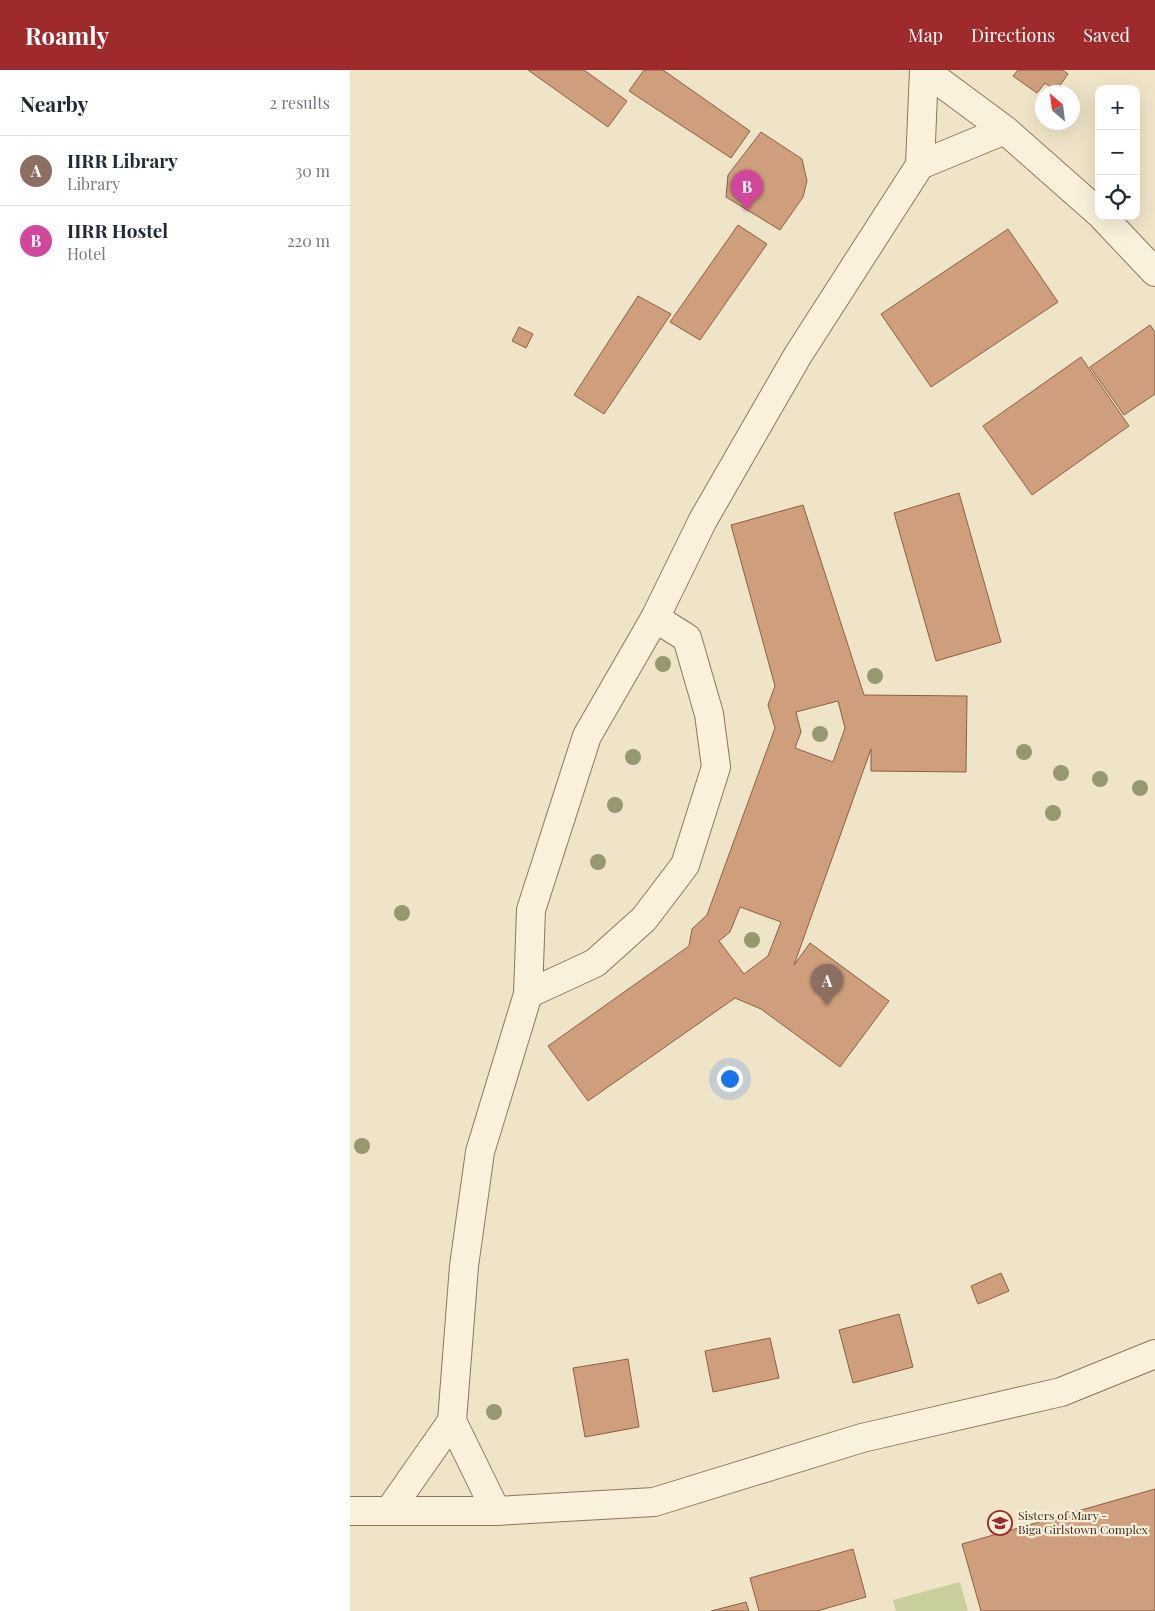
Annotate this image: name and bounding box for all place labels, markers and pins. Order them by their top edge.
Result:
pin: B [731,170,763,211]
pin: A [811,964,843,1005]
place label: Sisters of Mary - Biga Girlstown Complex [1018,1507,1149,1537]
school or university icon: Sisters of Mary - Biga Girlstown Complex [987,1510,1013,1536]

